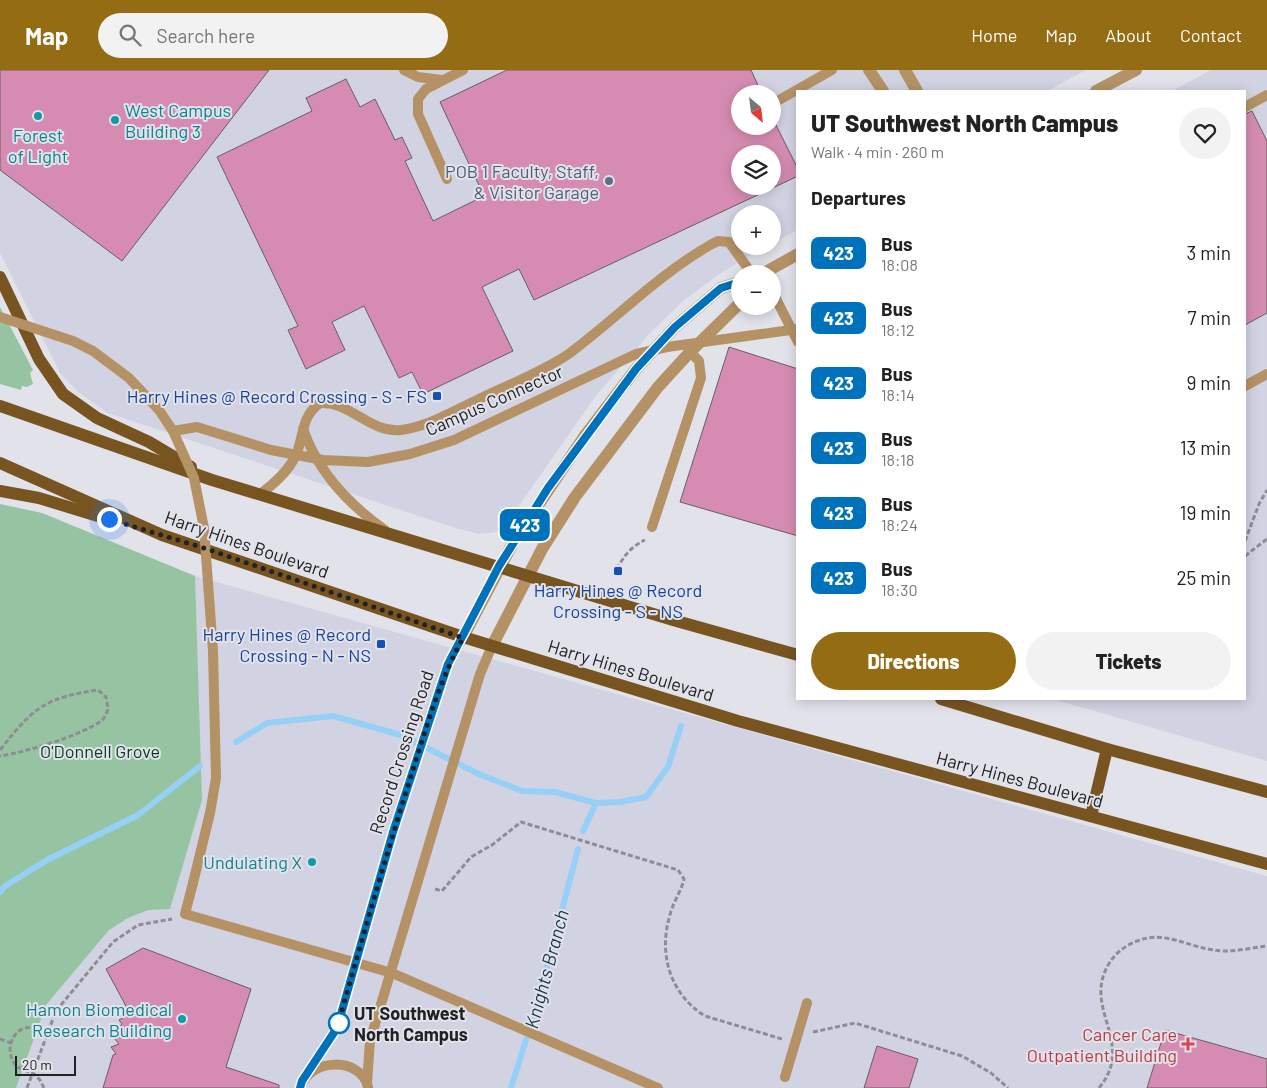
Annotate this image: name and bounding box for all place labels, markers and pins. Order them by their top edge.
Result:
place label: West Campus Building 3 [125,99,231,142]
marker: Forest of Light [32,110,44,122]
marker: West Campus Building 3 [109,114,121,126]
place label: Forest of Light [8,124,68,167]
place label: POB 1 Faculty, Staff, & Visitor Garage [445,160,599,203]
marker: POB 1 Faculty, Staff, & Visitor Garage [603,175,615,187]
place label: Harry Hines @ Record Crossing - S - FS [127,385,427,407]
marker: Harry Hines @ Record Crossing - S - FS [431,390,443,402]
marker: Harry Hines @ Record Crossing - S - NS [612,565,624,577]
place label: Harry Hines @ Record Crossing - S - NS [534,579,702,622]
place label: Harry Hines @ Record Crossing - N - NS [202,623,371,666]
marker: Harry Hines @ Record Crossing - N - NS [375,638,387,650]
place label: Undulating X [203,851,302,873]
marker: Undulating X [306,856,318,868]
place label: Hamon Biomedical Research Building [26,998,172,1041]
place label: UT Southwest North Campus [354,1002,468,1045]
marker: UT Southwest North Campus [328,1012,350,1034]
marker: Hamon Biomedical Research Building [176,1013,188,1025]
place label: Cancer Care Outpatient Building [1027,1023,1177,1066]
marker: Cancer Care Outpatient Building [1181,1037,1195,1051]

